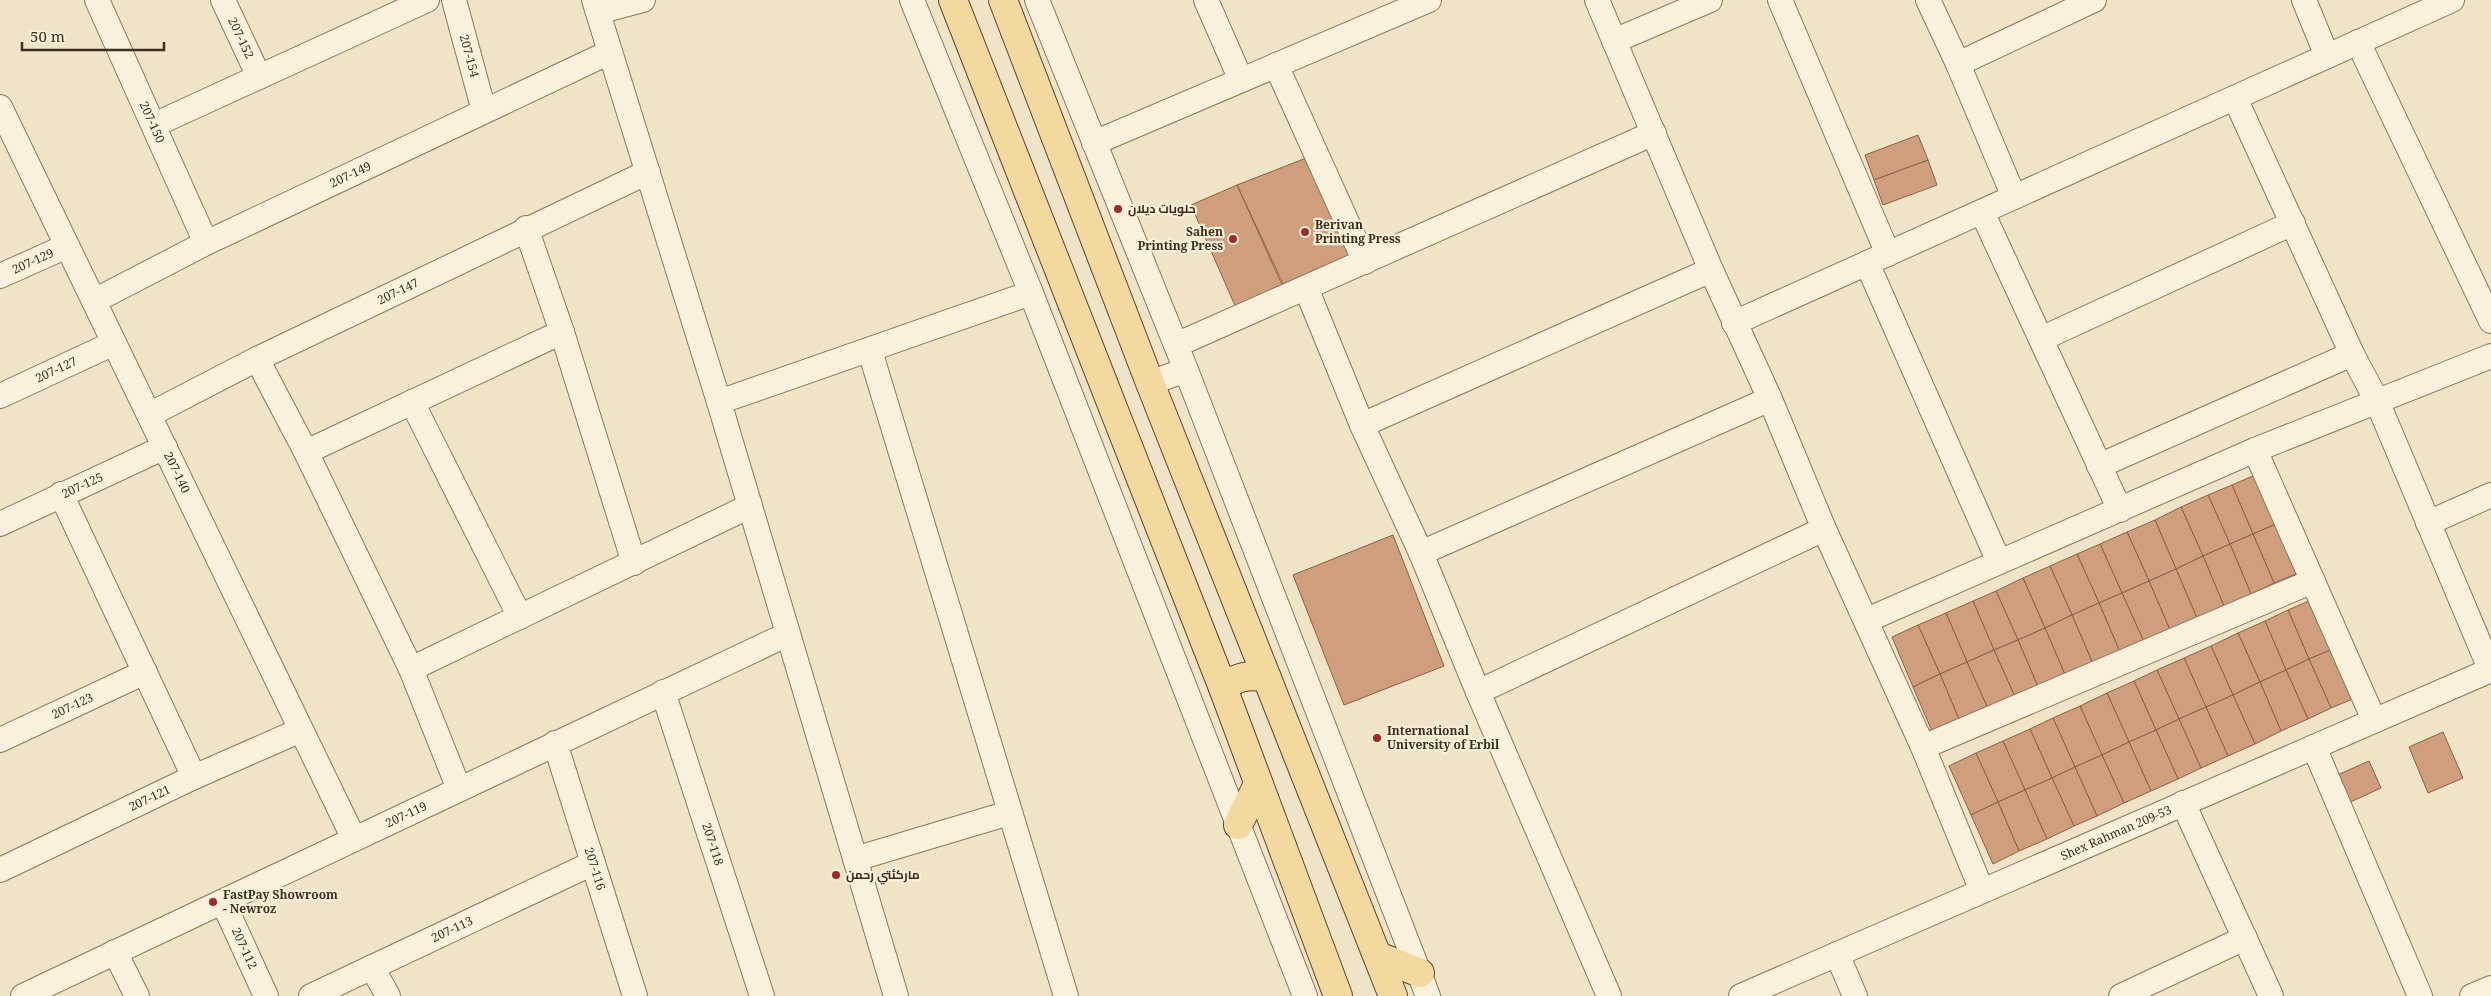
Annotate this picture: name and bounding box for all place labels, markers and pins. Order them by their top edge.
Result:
place label: حلويات ديلان [1128,200,1196,217]
marker: حلويات ديلان [1112,203,1124,215]
place label: Berivan Printing Press [1315,216,1401,247]
place label: Sahen Printing Press [1138,223,1223,254]
marker: Berivan Printing Press [1299,226,1311,238]
marker: Sahen Printing Press [1227,233,1239,245]
place label: International University of Erbil [1387,722,1500,753]
marker: International University of Erbil [1371,732,1383,744]
place label: ماركئتي رحمن [846,866,920,885]
marker: ماركئتي رحمن [830,869,842,881]
place label: FastPay Showroom - Newroz [223,886,338,917]
marker: FastPay Showroom - Newroz [207,896,219,908]

